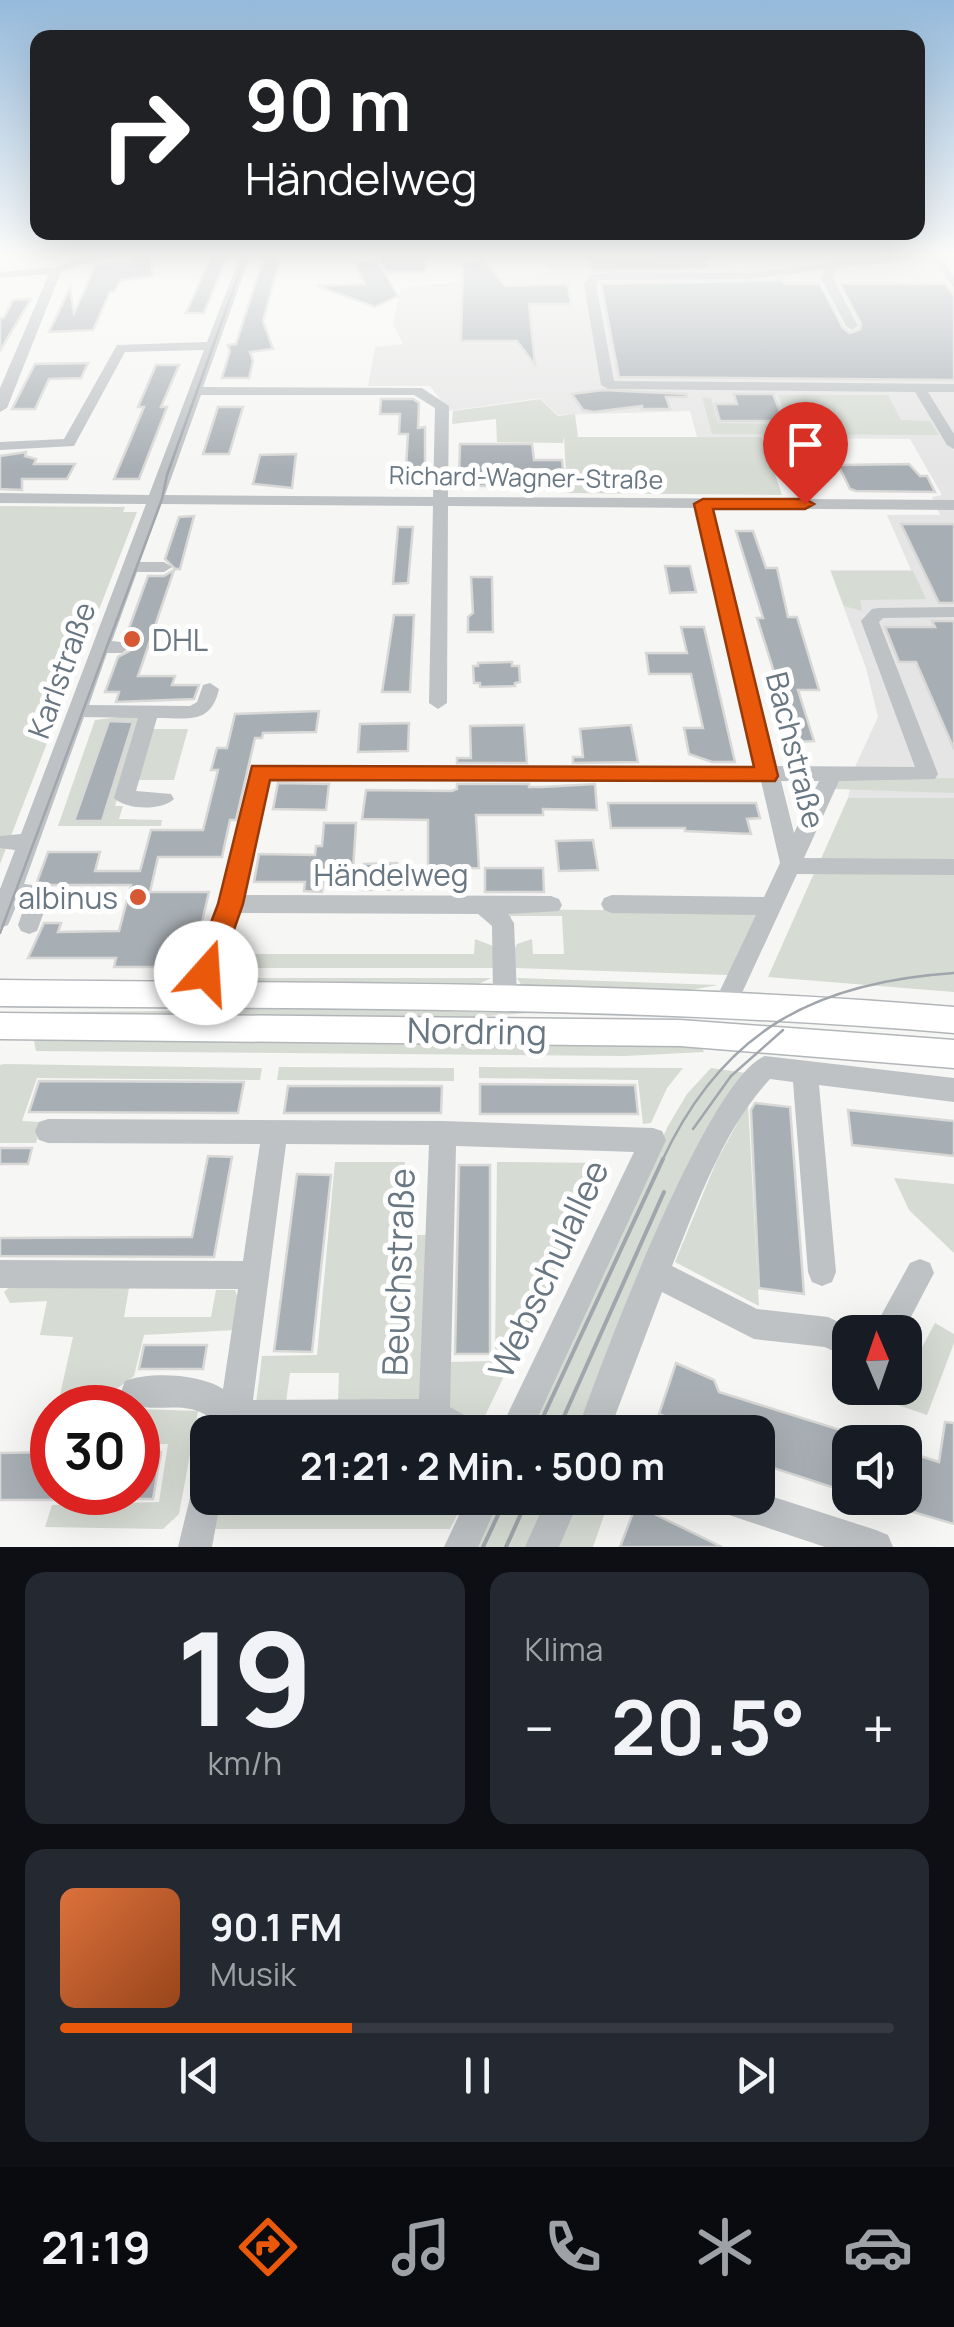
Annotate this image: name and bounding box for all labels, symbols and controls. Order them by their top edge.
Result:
text: 90 m [245,56,412,152]
icon: right [80,70,210,200]
text: Händelweg [245,147,477,209]
pin [763,402,848,505]
icon: arrive [778,417,833,472]
street label: Richard-Wagner-Straße [389,457,663,497]
street label: Karlstraße [17,596,105,744]
place label: DHL [152,619,208,660]
marker: DHL [121,628,143,650]
street label: Bachstraße [757,668,835,832]
street label: Händelweg [314,854,468,895]
place label: albinus [18,877,118,918]
marker: albinus [127,886,149,908]
position arrow [154,921,258,1025]
street label: Nordring [407,1006,547,1056]
street label: Webschulallee [476,1152,620,1386]
street label: Beuchstraße [370,1167,426,1377]
north arrow [832,1315,922,1405]
map controls [832,1315,922,1515]
speed limit sign: 30 [30,1385,160,1515]
button: sound [832,1425,922,1515]
text: 21:21 · 2 Min. · 500 m [300,1439,665,1491]
text: 19 [176,1587,314,1765]
text: Klima [525,1627,603,1671]
text: 20.5° [611,1675,805,1778]
text: − [525,1690,554,1766]
text: + [862,1690,894,1766]
text: km/h [208,1741,282,1785]
text: 90.1 FM [210,1900,342,1952]
text: Musik [210,1952,296,1996]
icon: previous [172,2048,227,2103]
icon: pause [450,2048,505,2103]
icon: next [728,2048,783,2103]
icon: directions [233,2212,303,2282]
icon: music [386,2212,456,2282]
icon: phone [538,2212,608,2282]
icon: climate [690,2212,760,2282]
icon: car [843,2212,913,2282]
text: 21:19 [41,2216,151,2278]

